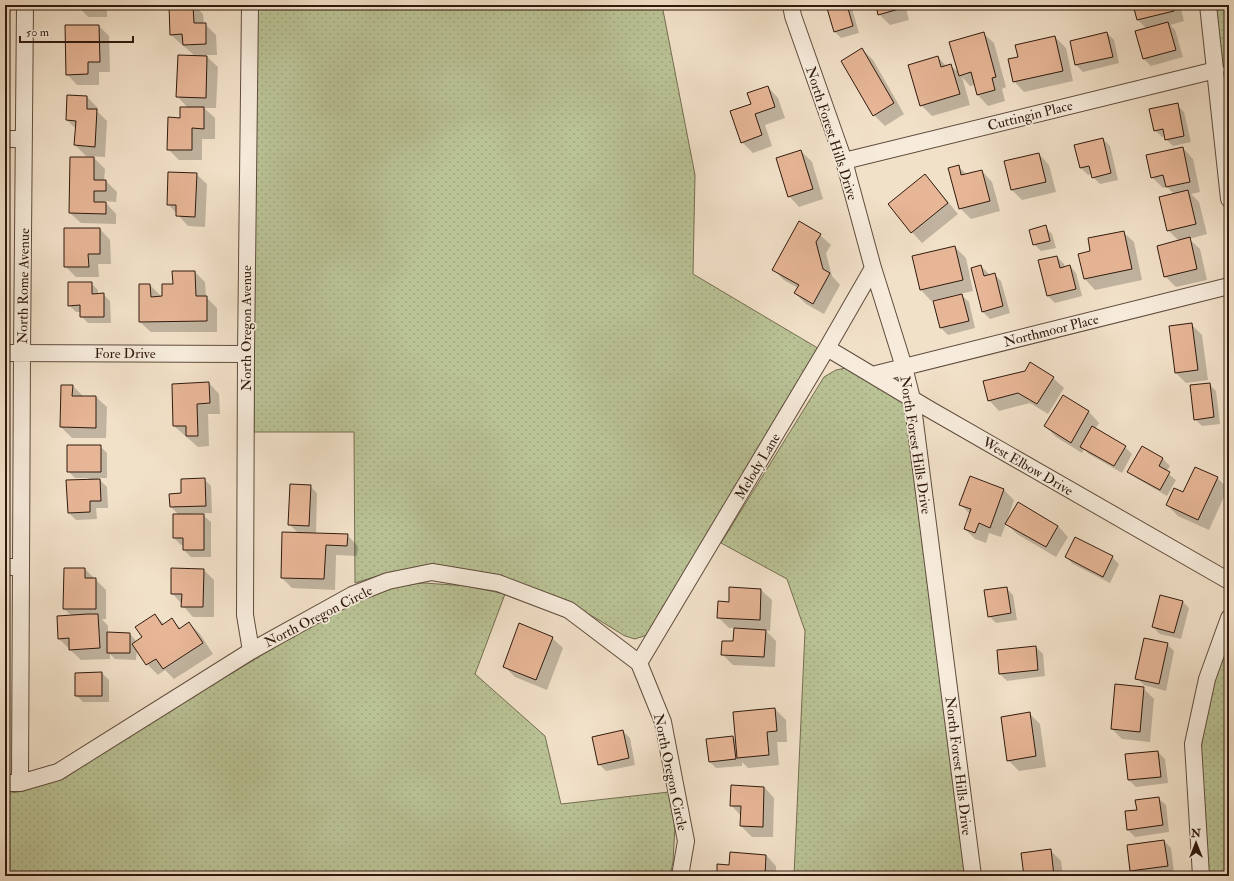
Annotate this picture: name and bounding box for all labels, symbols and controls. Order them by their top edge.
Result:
scale bar [20,18,133,44]
text: 50 m [26,25,50,40]
street label: North Forest Hills Drive [802,64,861,202]
street label: Cuttingin Place [986,97,1075,134]
street label: North Rome Avenue [14,228,33,344]
street label: North Oregon Avenue [238,265,255,391]
street label: Northmoor Place [1002,310,1101,351]
street label: Fore Drive [94,345,156,362]
street label: North Forest Hills Drive [896,375,935,516]
street label: Melody Lane [731,430,785,503]
street label: West Elbow Drive [979,433,1076,499]
street label: North Oregon Circle [261,582,375,651]
street label: North Forest Hills Drive [942,696,975,837]
street label: North Oregon Circle [650,712,691,832]
north arrow [1176,823,1216,863]
text: N [1190,827,1202,840]

